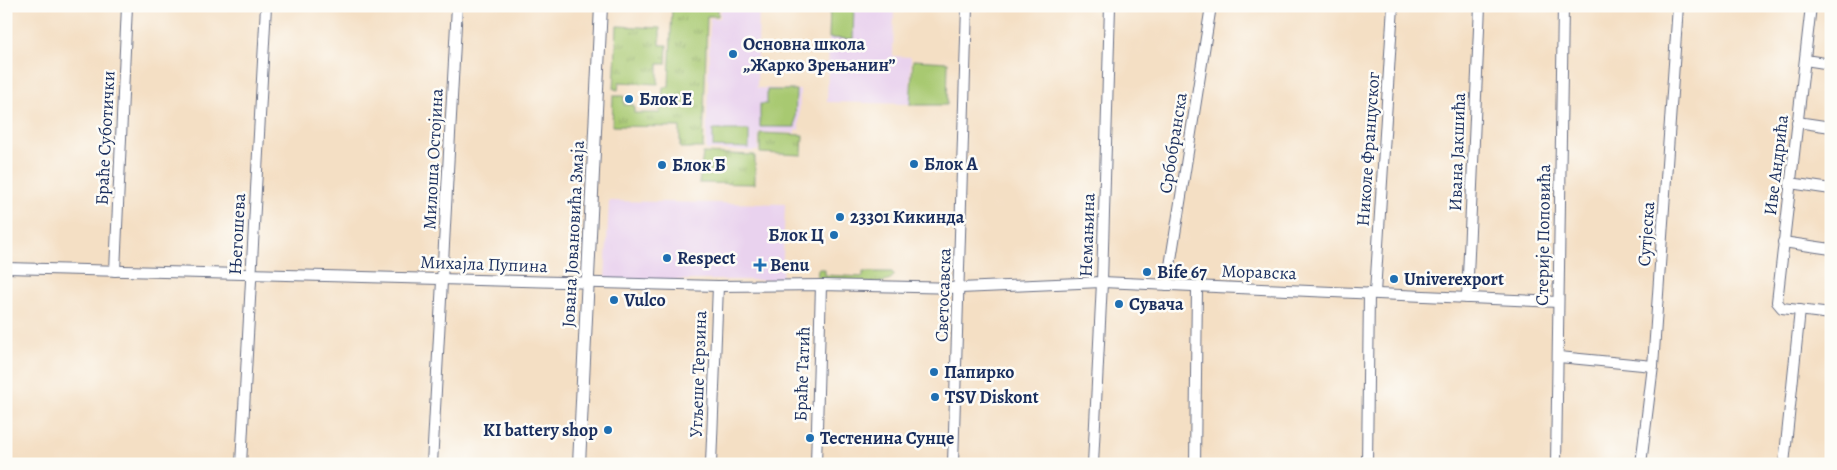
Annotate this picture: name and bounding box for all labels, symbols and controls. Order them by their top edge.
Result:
place label: Основна школа „Жарко Зрењанин” [743,32,896,77]
marker: Основна школа „Жарко Зрењанин” [727,48,739,60]
street label: Браће Суботички [89,70,121,206]
street label: Николе Француског [1351,70,1385,227]
street label: Милоша Остојина [417,87,449,230]
place label: Блок Е [639,87,692,111]
street label: Србобранска [1153,90,1193,195]
street label: Ивана Јакшића [1443,92,1471,212]
marker: Блок Е [623,93,635,105]
street label: Иве Андрића [1758,113,1794,217]
street label: Јована Јовановића Змаја [556,139,590,328]
place label: Блок А [924,152,978,176]
place label: Блок Б [672,153,726,177]
marker: Блок А [908,158,920,170]
marker: Блок Б [656,159,668,171]
street label: Стерије Поповића [1530,163,1556,306]
street label: Његошева [223,192,251,275]
street label: Немањина [1074,192,1100,278]
street label: Сутјеска [1632,200,1660,267]
place label: 23301 Кикинда [850,205,965,229]
marker: 23301 Кикинда [834,211,846,223]
place label: Блок Ц [768,223,824,247]
marker: Блок Ц [828,229,840,241]
place label: Respect [677,246,735,270]
street label: Светосавска [929,247,957,343]
street label: Михајла Пупина [420,250,549,278]
marker: Respect [661,252,673,264]
place label: Benu [770,253,810,277]
marker: Benu [754,259,766,271]
street label: Моравска [1221,259,1298,285]
place label: Bife 67 [1157,260,1207,284]
marker: Bife 67 [1141,266,1153,278]
place label: Univerexport [1404,267,1504,291]
marker: Univerexport [1388,273,1400,285]
place label: Vulco [623,288,666,312]
place label: Сувача [1129,292,1184,316]
marker: Vulco [608,294,620,306]
marker: Сувача [1113,298,1125,310]
street label: Угљеше Терзина [684,309,712,438]
street label: Браће Татић [788,326,816,422]
place label: Папирко [944,360,1014,384]
marker: Папирко [928,366,940,378]
place label: TSV Diskont [945,385,1039,409]
marker: TSV Diskont [929,391,941,403]
place label: KI battery shop [483,418,598,442]
marker: KI battery shop [602,424,614,436]
place label: Тестенина Сунце [820,426,954,450]
marker: Тестенина Сунце [804,432,816,444]

